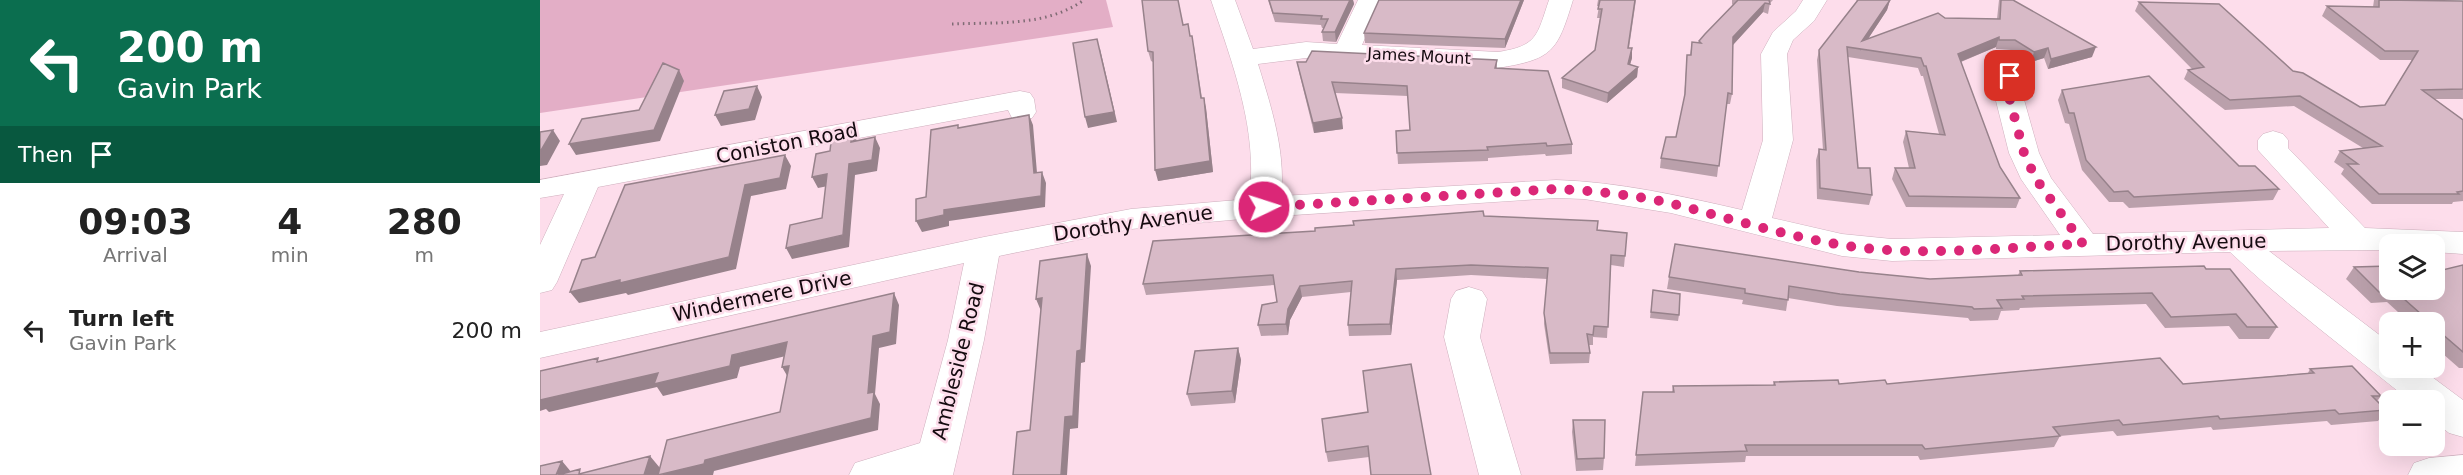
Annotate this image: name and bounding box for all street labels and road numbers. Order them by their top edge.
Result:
street label: James Mount [1366,44,1471,68]
street label: Coniston Road [714,117,860,169]
street label: Dorothy Avenue [1052,200,1214,246]
street label: Dorothy Avenue [2105,229,2267,255]
street label: Windermere Drive [670,265,854,327]
street label: Ambleside Road [927,280,989,442]

